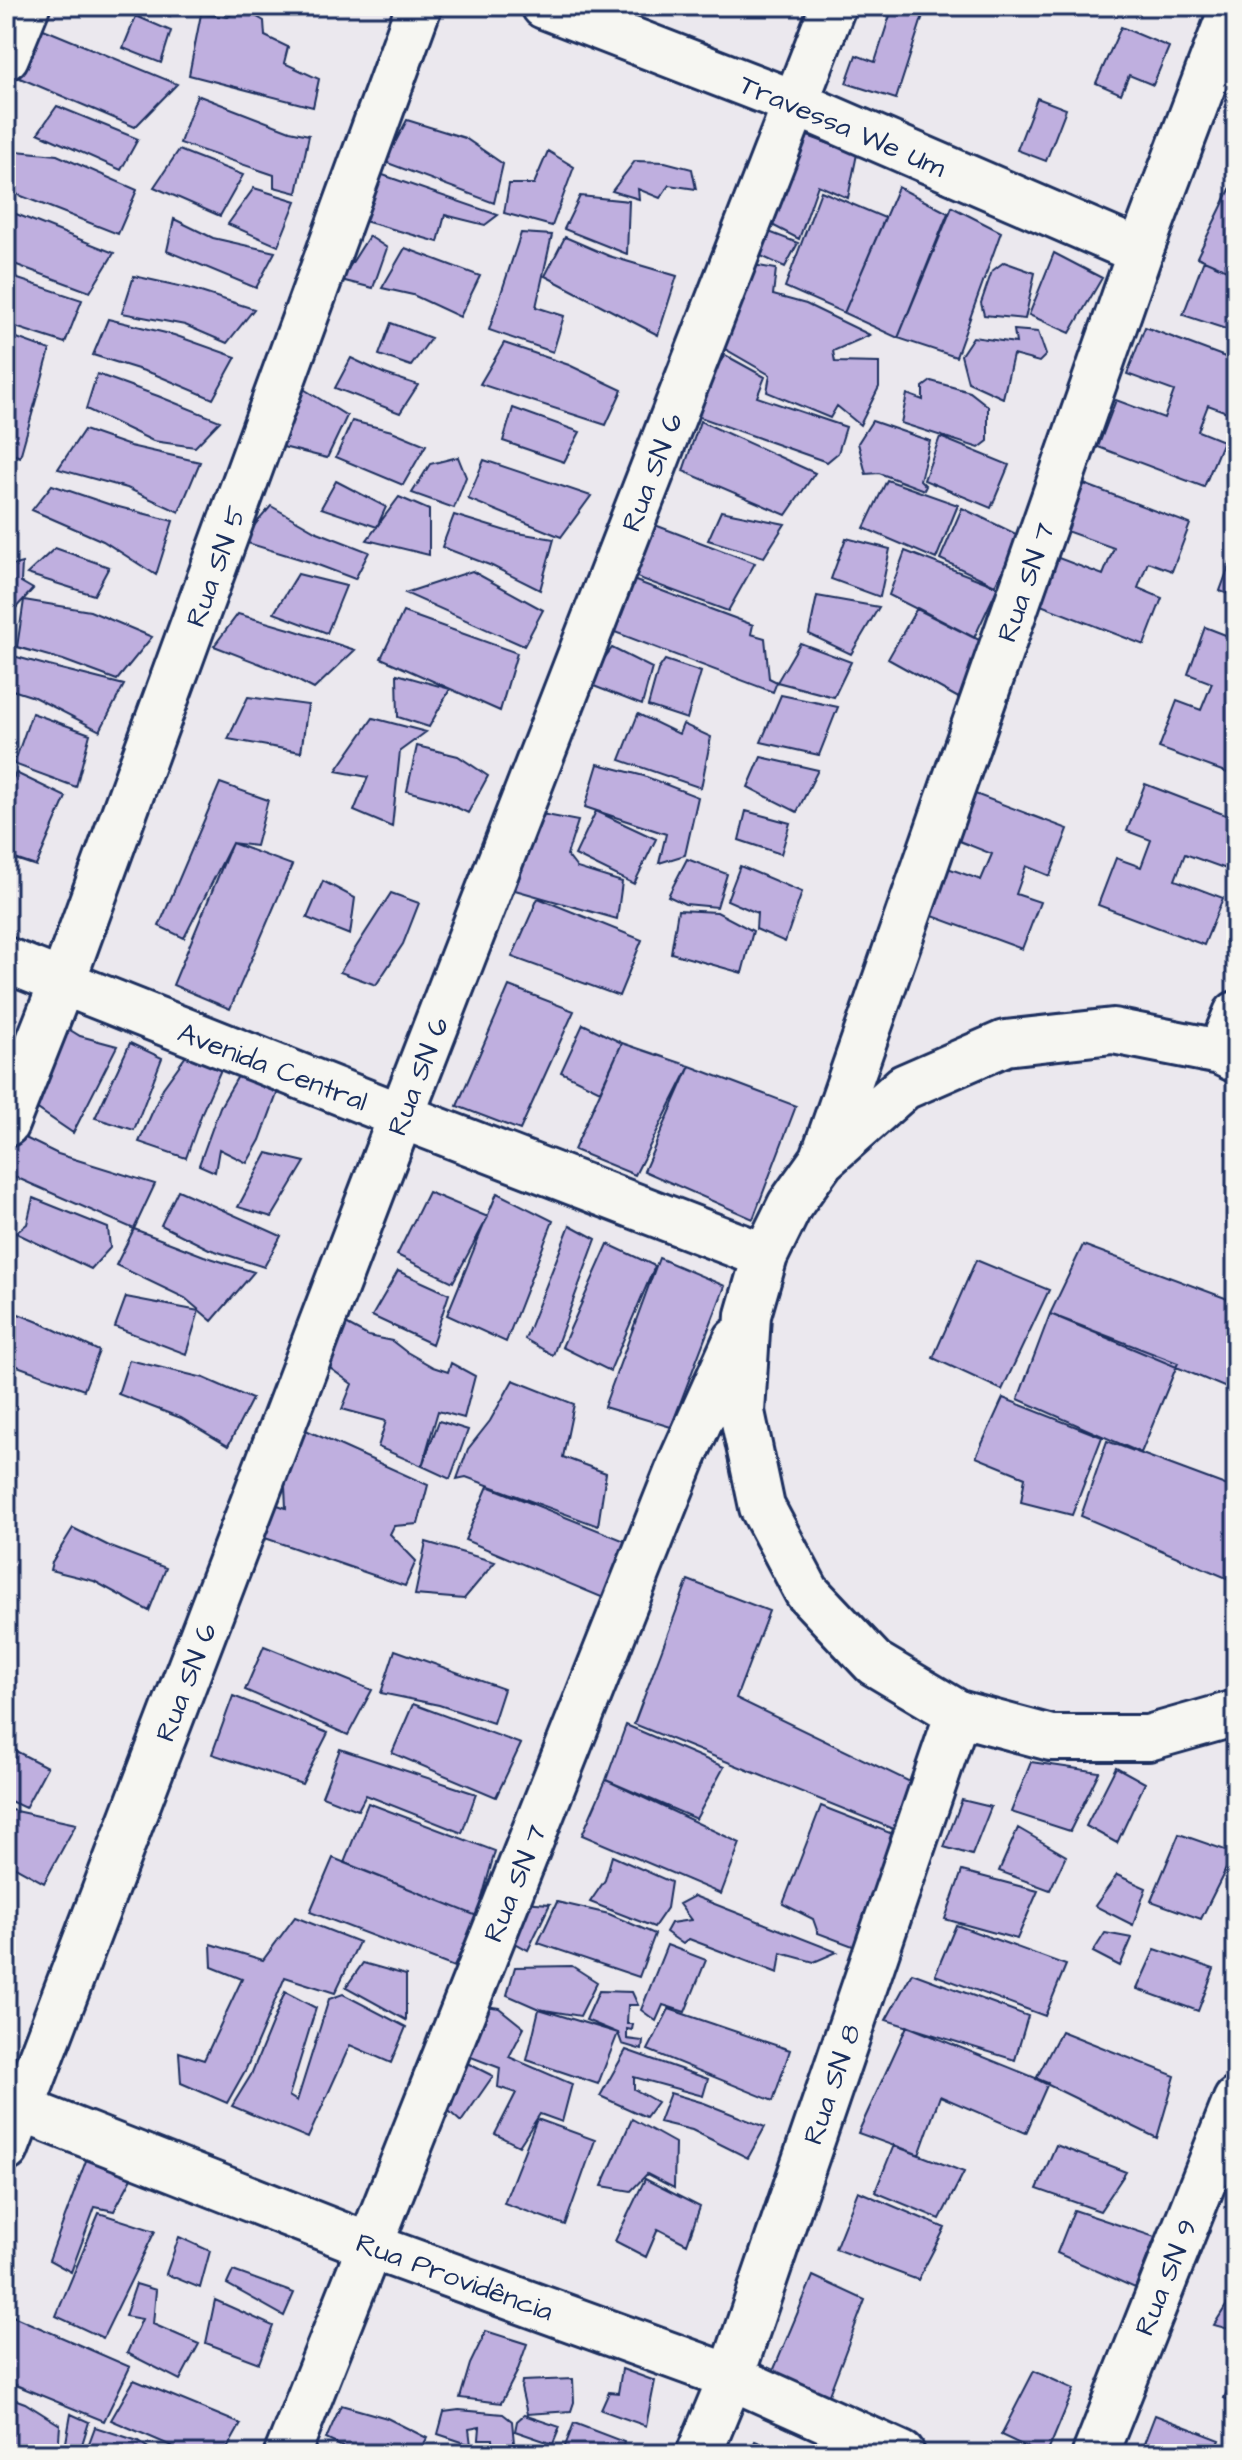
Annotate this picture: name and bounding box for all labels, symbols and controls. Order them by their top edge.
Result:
street label: Travessa We Um [733,65,952,188]
street label: Rua SN 6 [612,408,693,537]
street label: Rua SN 5 [177,500,256,632]
street label: Rua SN 7 [988,518,1065,647]
street label: Rua SN 6 [378,1012,459,1141]
street label: Avenida Central [172,1013,373,1121]
street label: Rua SN 6 [146,1618,227,1747]
street label: Rua SN 7 [474,1819,557,1948]
street label: Rua SN 8 [794,2019,871,2150]
street label: Rua SN 9 [1125,2214,1207,2342]
street label: Rua Providência [350,2224,558,2331]

